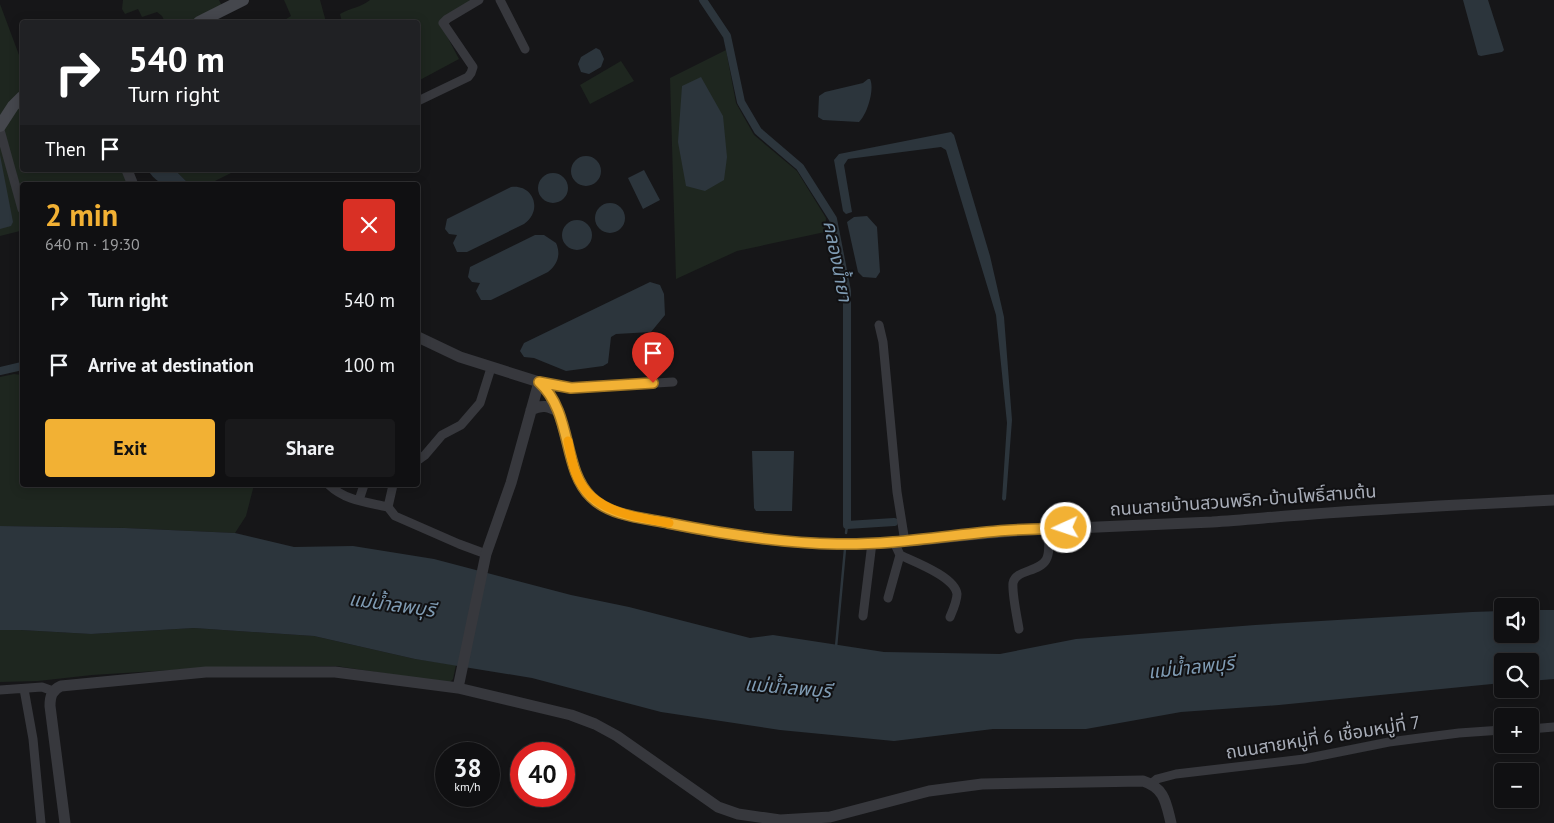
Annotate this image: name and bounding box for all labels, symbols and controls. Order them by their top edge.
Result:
text: 540 m [128,36,225,82]
icon: right [45,40,110,105]
text: Turn right [128,80,220,108]
icon: arrive [96,135,124,163]
text: Then [45,137,86,161]
text: 2 min [45,195,118,234]
button: close [343,199,395,251]
water label: คลองน้ำยา [818,218,859,305]
text: 640 m · 19:30 [45,234,140,254]
icon: right [45,286,73,314]
text: Turn right [88,288,168,312]
text: 540 m [343,288,395,312]
pin [632,332,674,383]
icon: arrive [639,339,667,367]
icon: arrive [45,351,73,379]
text: Arrive at destination [88,353,254,377]
text: 100 m [343,353,395,377]
button: Exit [45,419,215,477]
button: Share [225,419,395,477]
street label: ถนนสายบ้านสวนพริก-บ้านโพธิ์สามต้น [1109,479,1377,521]
position arrow [1039,501,1091,553]
water label: แม่น้ำลพบุรี [347,585,441,622]
map controls [1494,598,1539,808]
button: sound [1494,598,1539,643]
water label: แม่น้ำลพบุรี [1147,649,1239,683]
button: search [1494,653,1539,698]
water label: แม่น้ำลพบุรี [744,670,836,703]
button: + [1494,708,1539,753]
street label: ถนนสายหมู่ที่ 6 เชื่อมหมู่ที่ 7 [1224,709,1422,765]
speed limit sign: 40 [510,742,575,807]
text: 38 [453,752,482,784]
button: − [1494,763,1539,808]
text: km/h [454,779,481,794]

